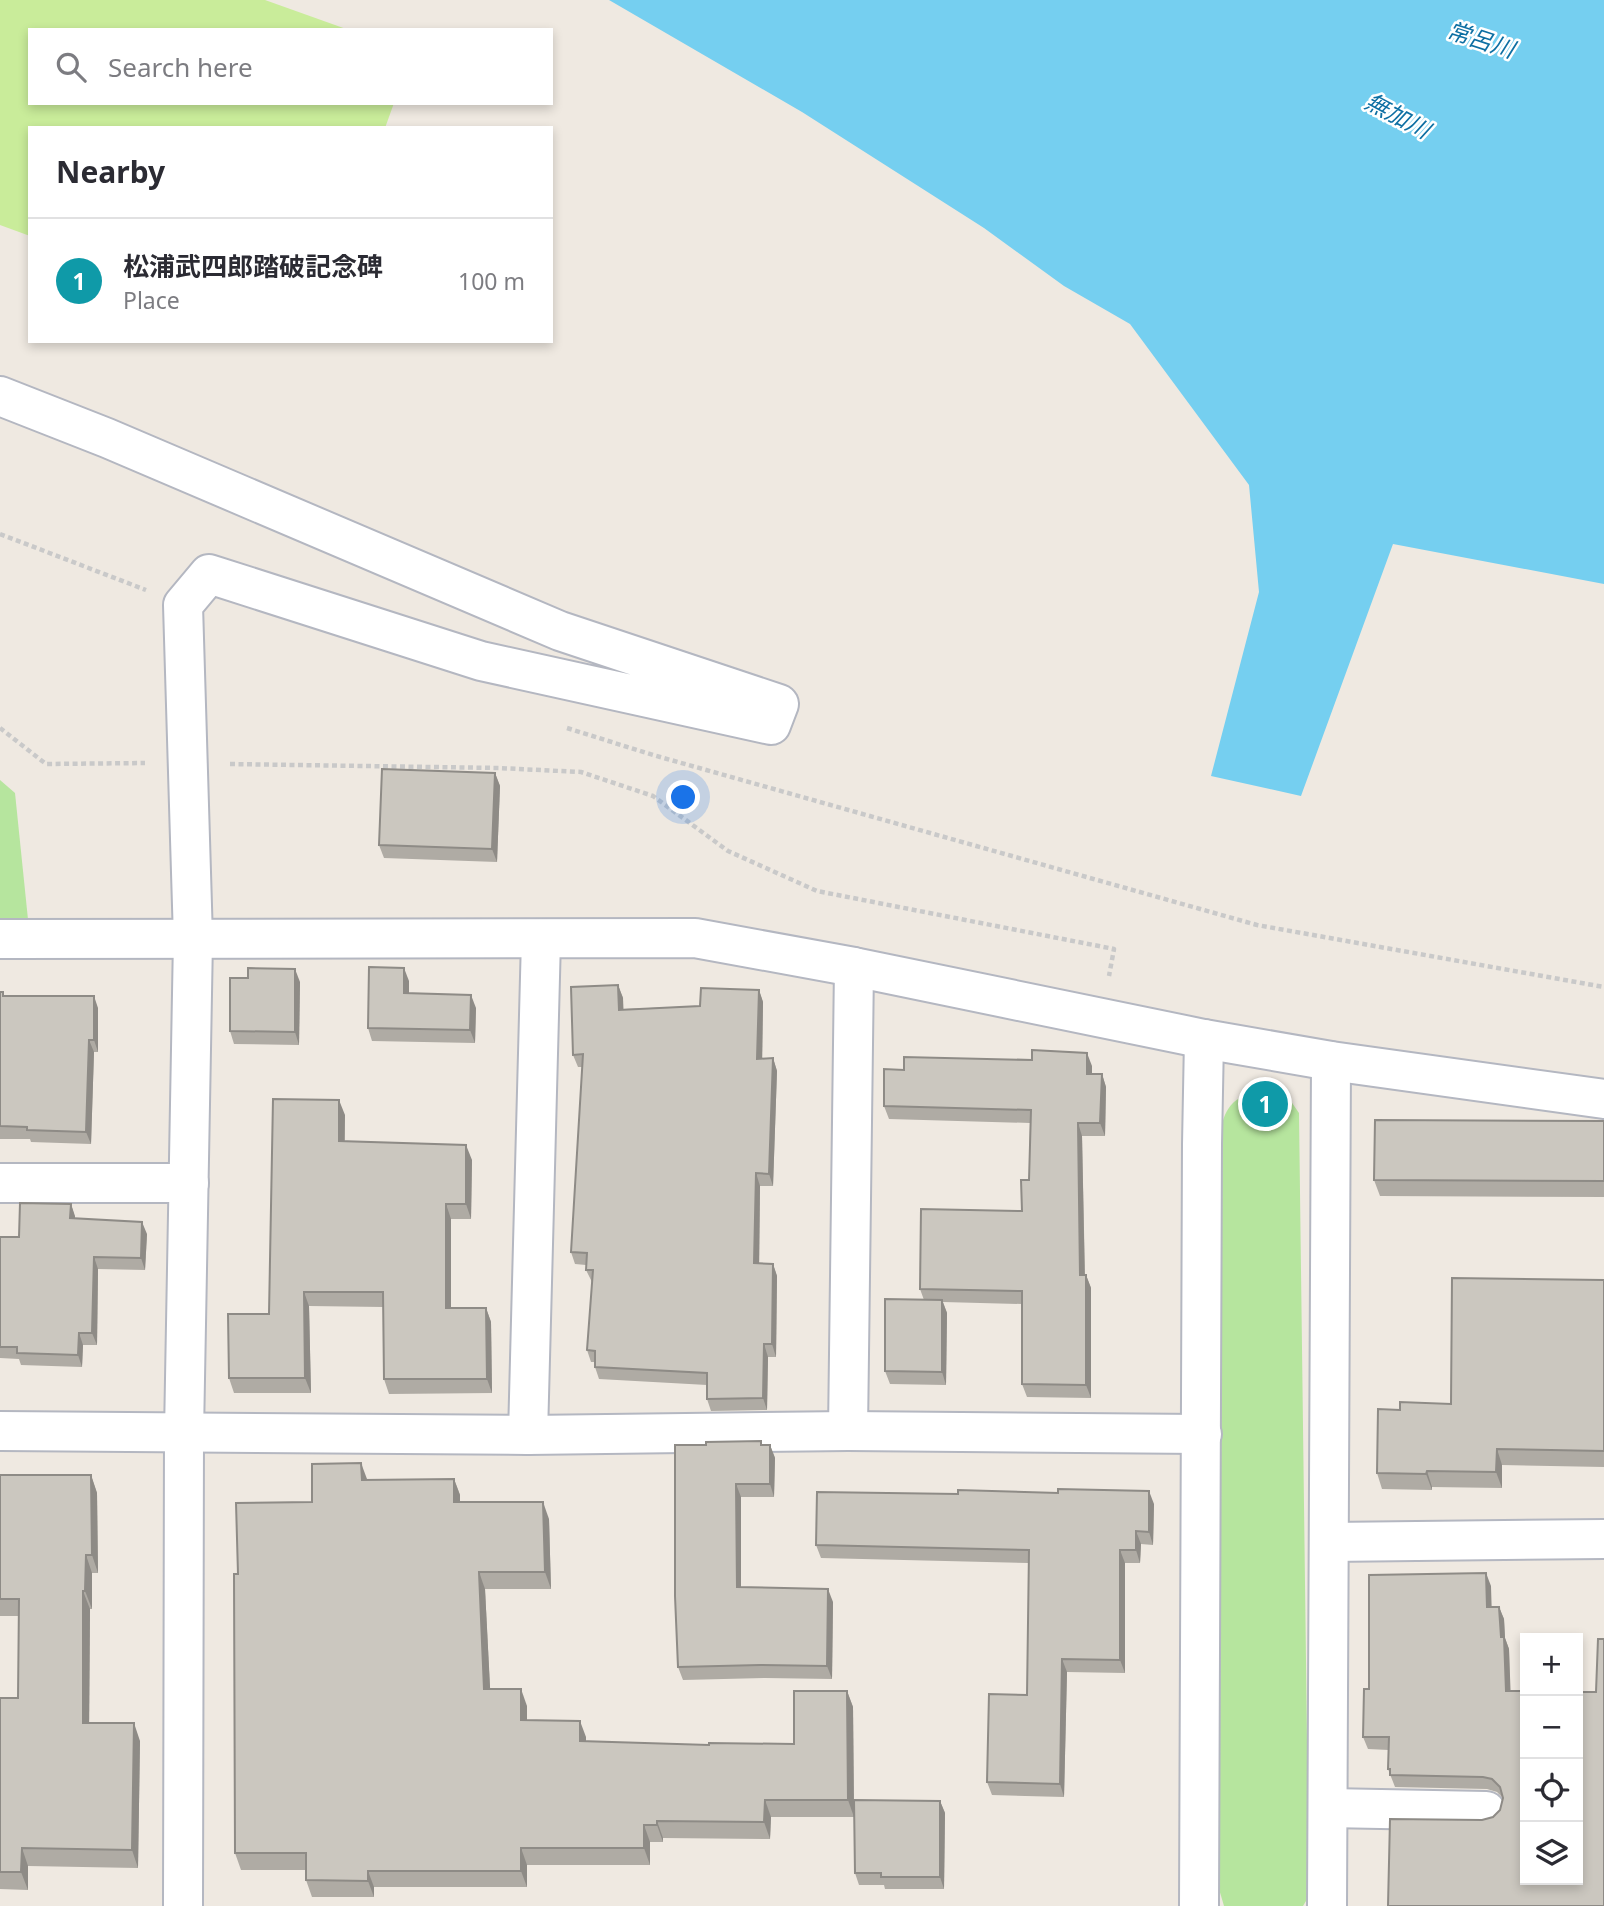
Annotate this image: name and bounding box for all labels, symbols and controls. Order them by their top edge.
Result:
water label: 常呂川 [1443,13,1522,66]
search box [28,28,553,105]
icon: search [52,48,90,86]
text: Search here [108,49,253,85]
water label: 無加川 [1360,85,1439,147]
text: Nearby [56,151,165,192]
text: 松浦武四郎踏破記念碑 [123,248,383,284]
text: 1 [72,265,86,297]
text: 100 m [458,265,525,297]
text: Place [123,284,180,316]
your location [666,780,700,814]
pin: 1 [1242,1078,1288,1130]
map controls [1520,1633,1583,1885]
button: + [1520,1633,1583,1696]
button: − [1520,1696,1583,1759]
button: locate [1520,1759,1583,1822]
button: layers [1520,1822,1583,1885]

